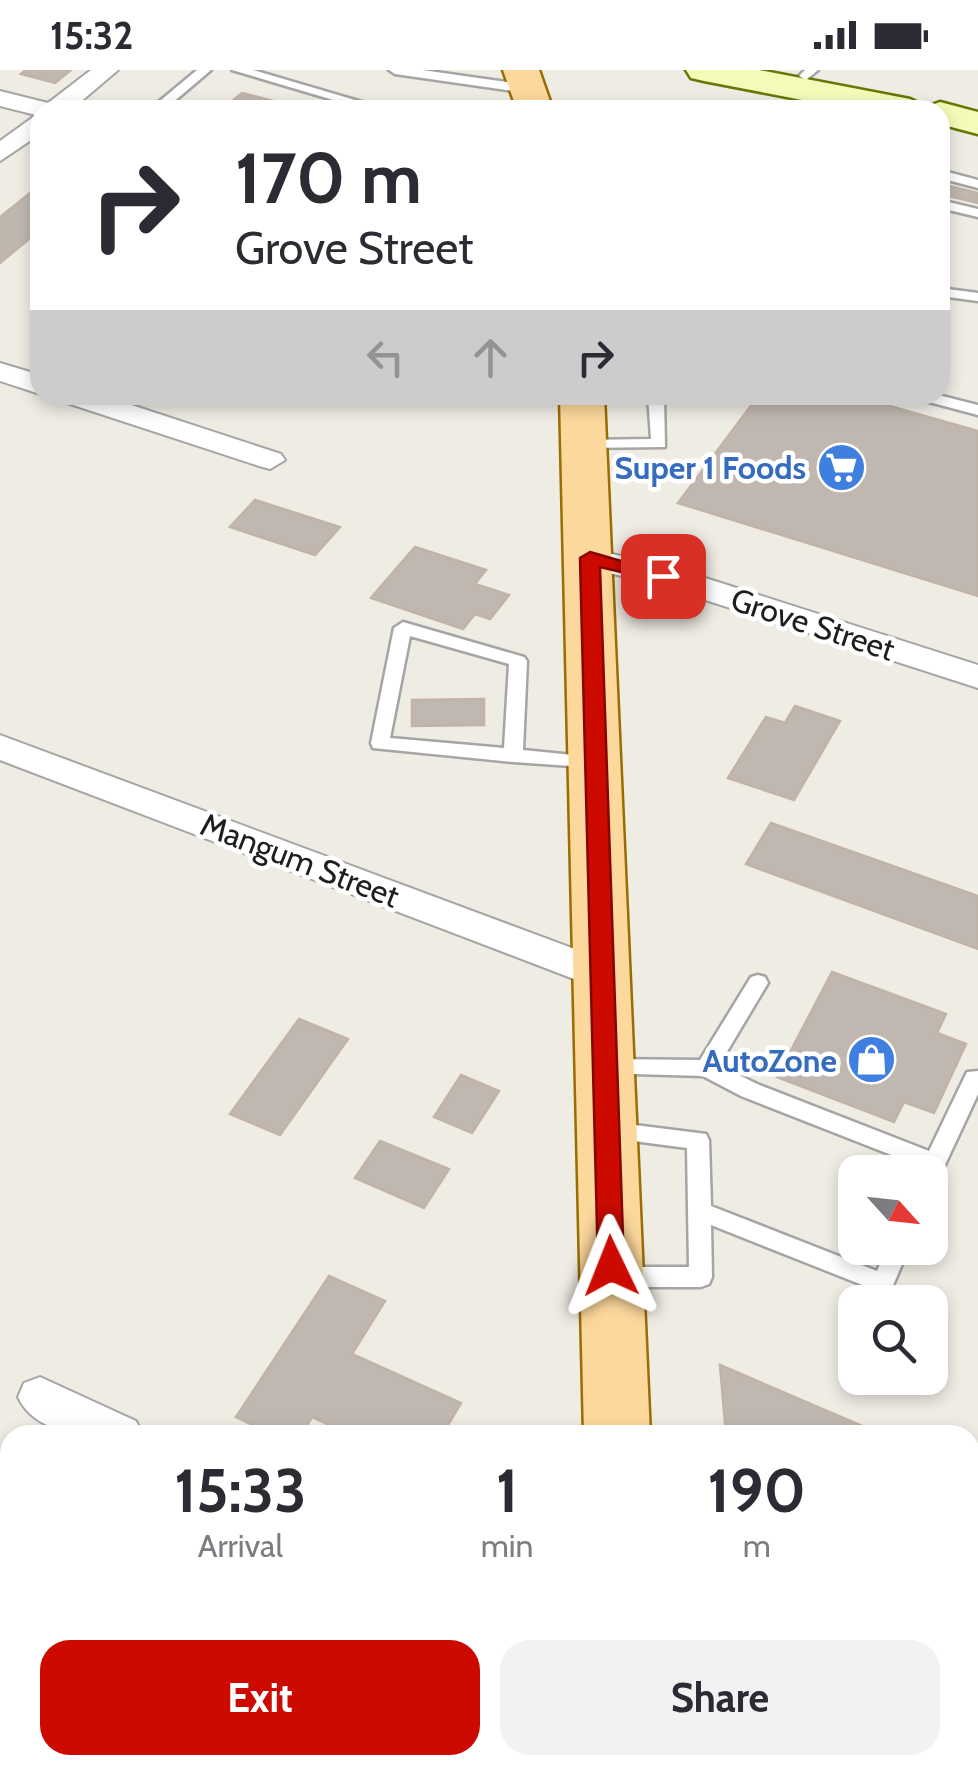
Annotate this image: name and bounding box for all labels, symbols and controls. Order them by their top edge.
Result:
text: 15:32 [50,12,133,59]
text: 170 m [235,135,422,221]
icon: right [70,140,200,270]
text: Grove Street [235,221,474,275]
icon: left [358,330,413,385]
icon: ahead [463,330,518,385]
icon: right [568,330,623,385]
supermarket icon: Super 1 Foods [815,441,867,493]
place label: Super 1 Foods [614,448,806,487]
pin [621,534,706,619]
icon: arrive [636,549,691,604]
street label: Grove Street [726,579,900,669]
street label: Mangum Street [195,804,405,916]
shop icon: AutoZone [846,1034,898,1086]
place label: AutoZone [702,1041,837,1080]
north arrow [838,1155,948,1265]
map controls [838,1155,948,1395]
position arrow [559,1214,663,1318]
button: search [838,1285,948,1395]
text: 15:33 [174,1454,307,1527]
text: 1 [496,1454,518,1527]
text: 190 [708,1454,806,1527]
text: Arrival [198,1526,283,1565]
text: min [481,1526,533,1565]
text: m [743,1526,771,1565]
button: Exit [40,1640,480,1755]
button: Share [500,1640,940,1755]

